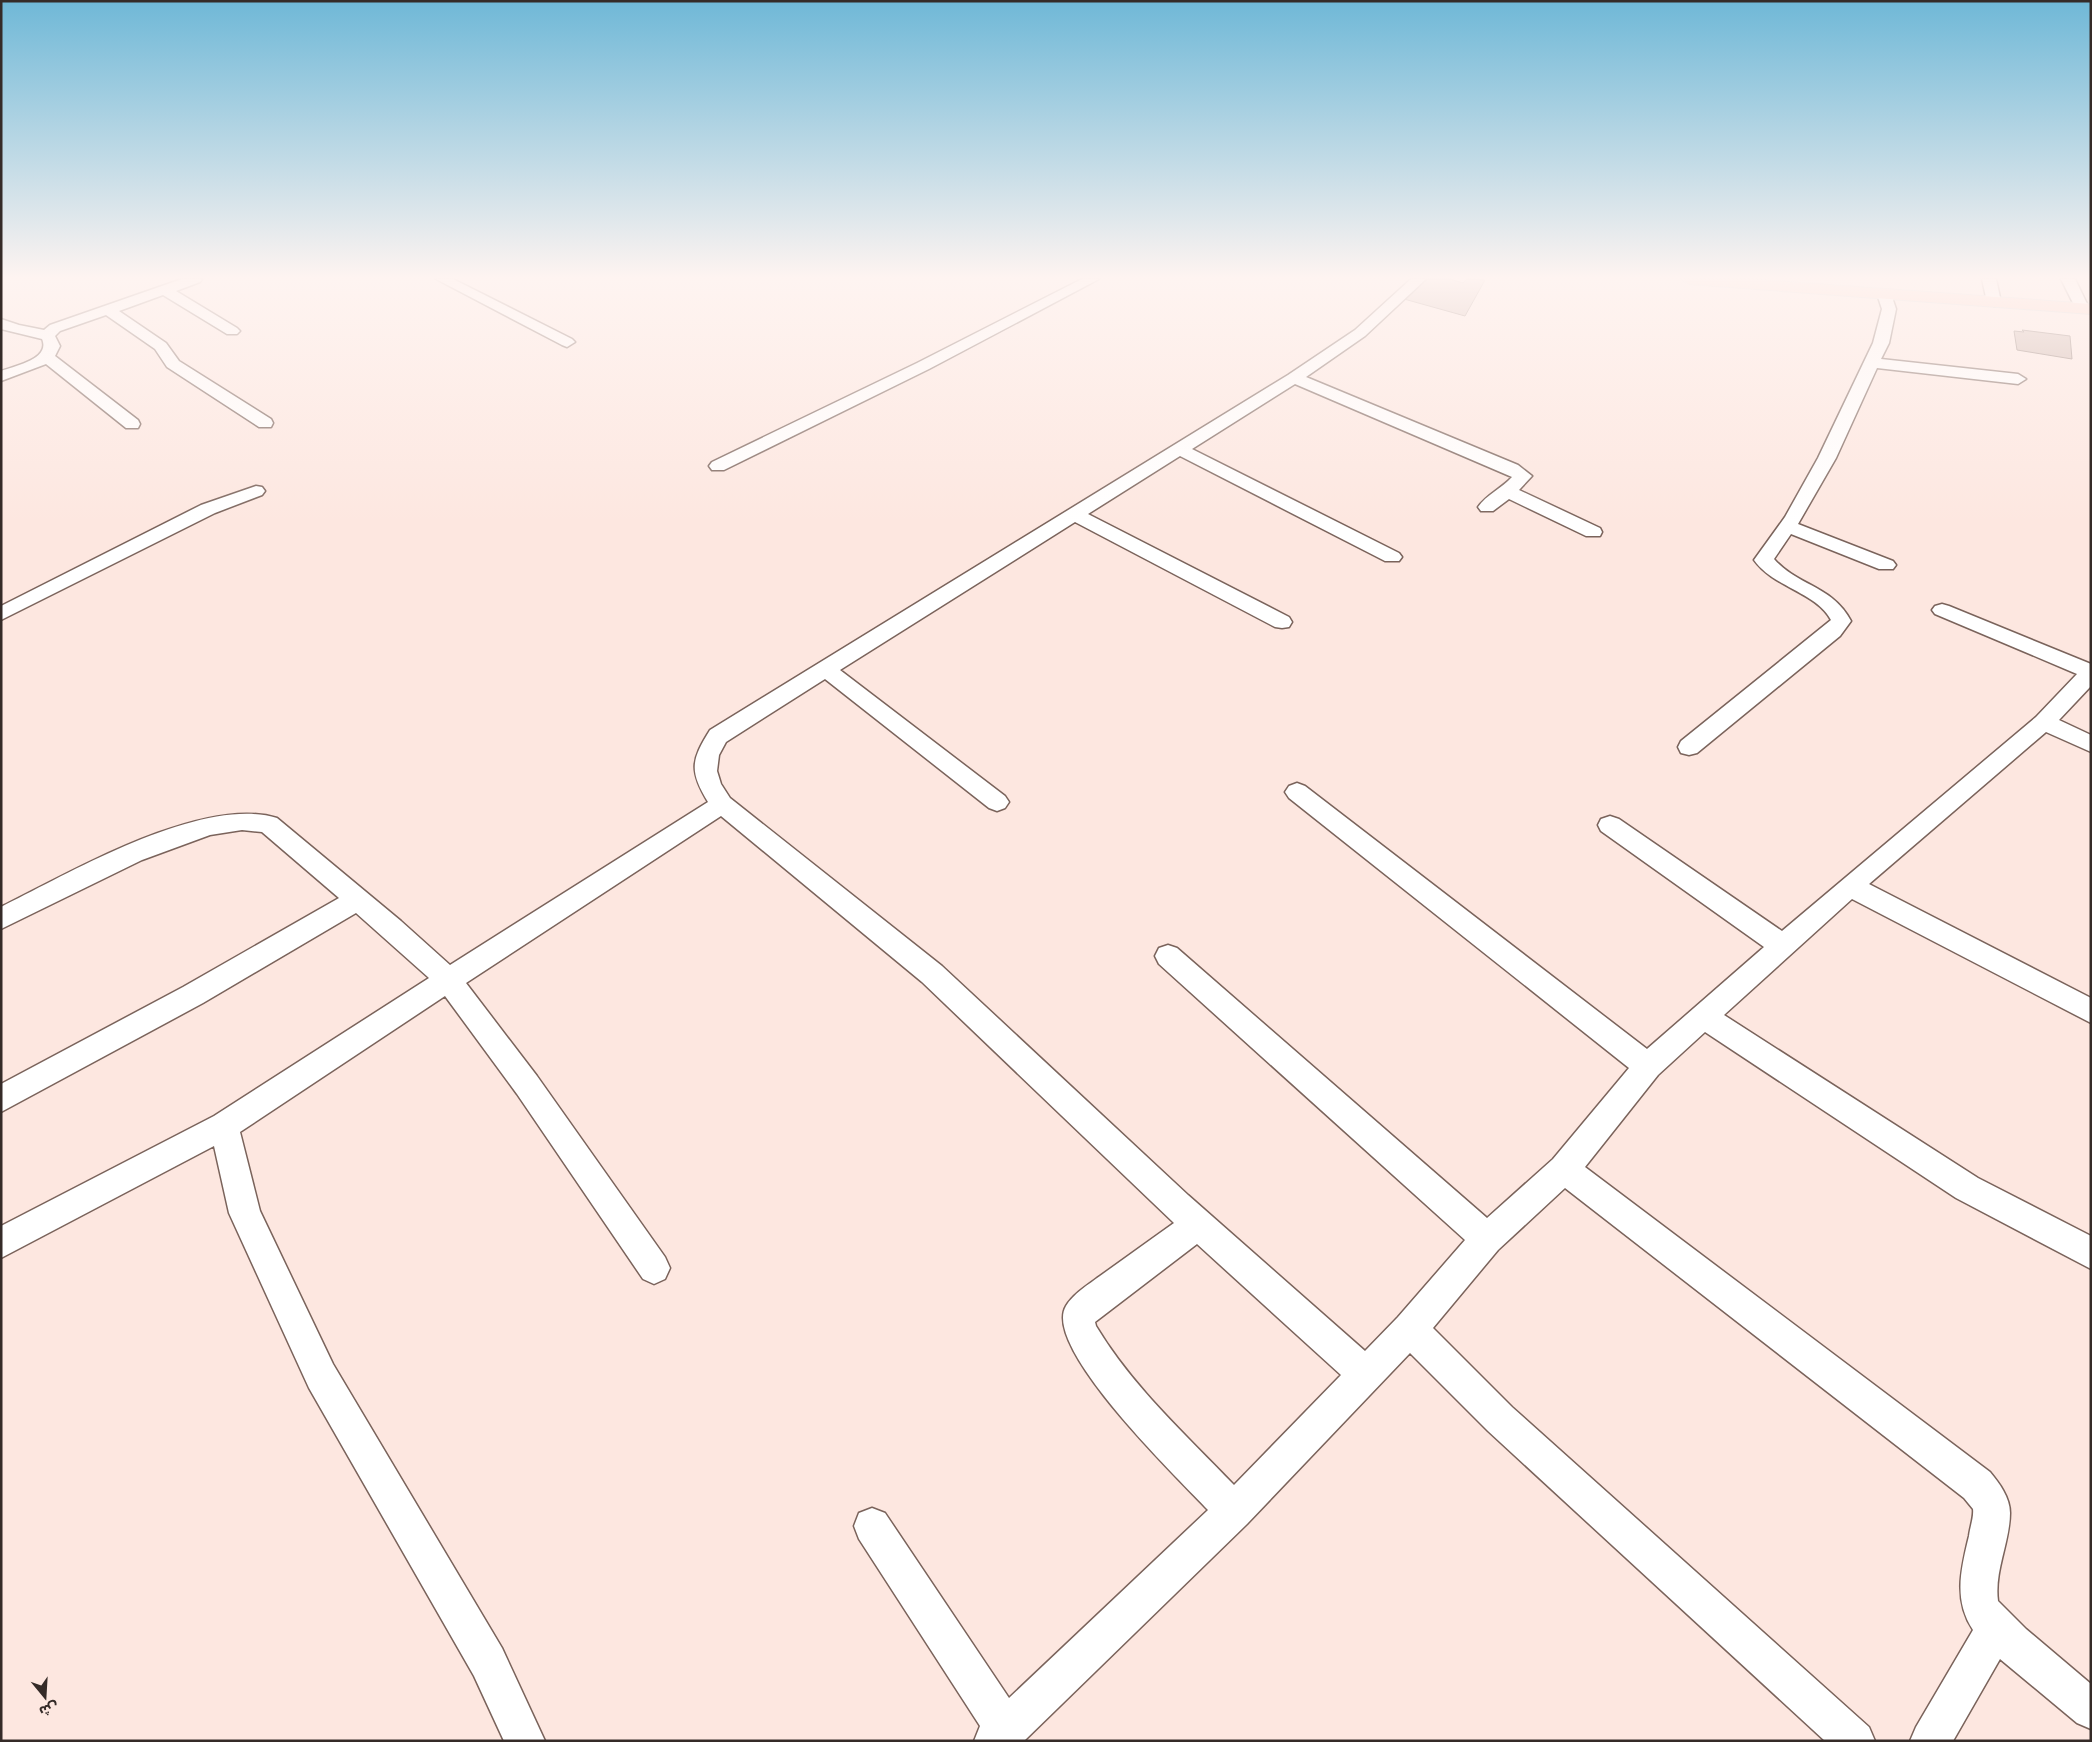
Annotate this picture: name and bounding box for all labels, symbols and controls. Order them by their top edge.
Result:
north arrow [20,1672,70,1722]
text: ش [37,1697,61,1722]

